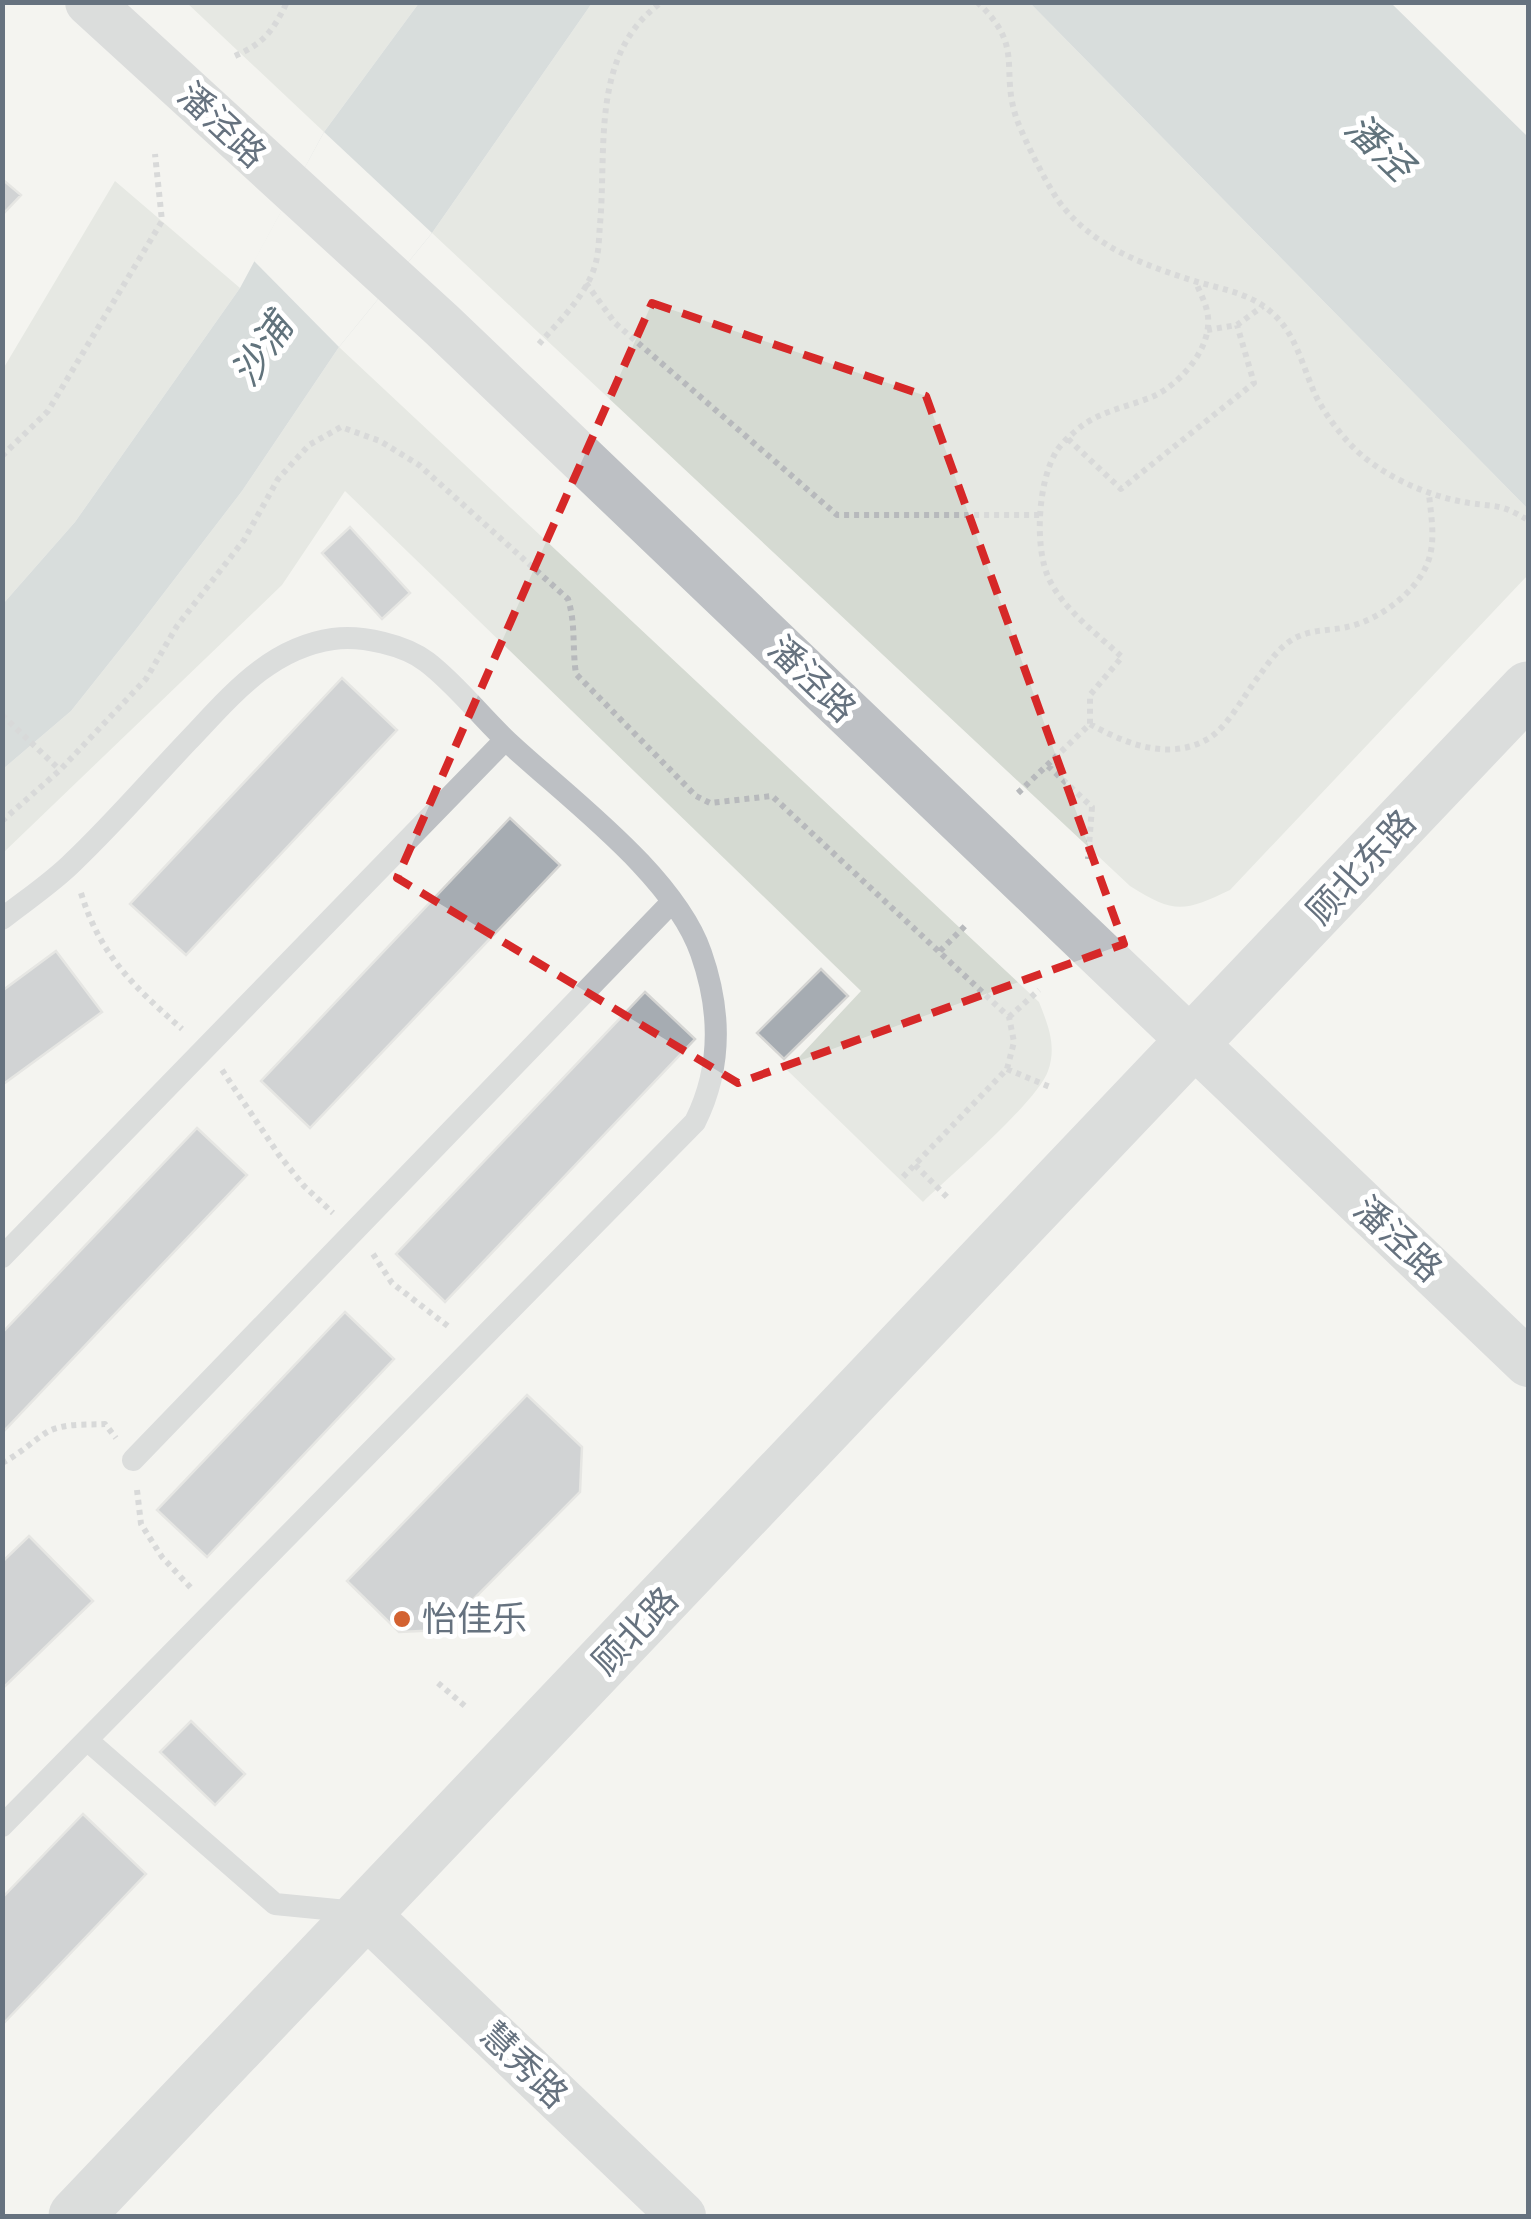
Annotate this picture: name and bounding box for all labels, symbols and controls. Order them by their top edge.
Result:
street label: 潘泾路 [170,75,274,175]
water label: 潘泾 [1336,105,1424,191]
water label: 沙浦 [223,301,305,394]
street label: 潘泾路 [760,628,864,730]
street label: 顾北东路 [1299,802,1423,932]
street label: 潘泾路 [1346,1189,1450,1289]
street label: 顾北路 [584,1579,686,1683]
place label: 怡佳乐 [422,1599,527,1639]
marker: 怡佳乐 [391,1608,413,1630]
street label: 慧秀路 [472,2014,576,2116]

